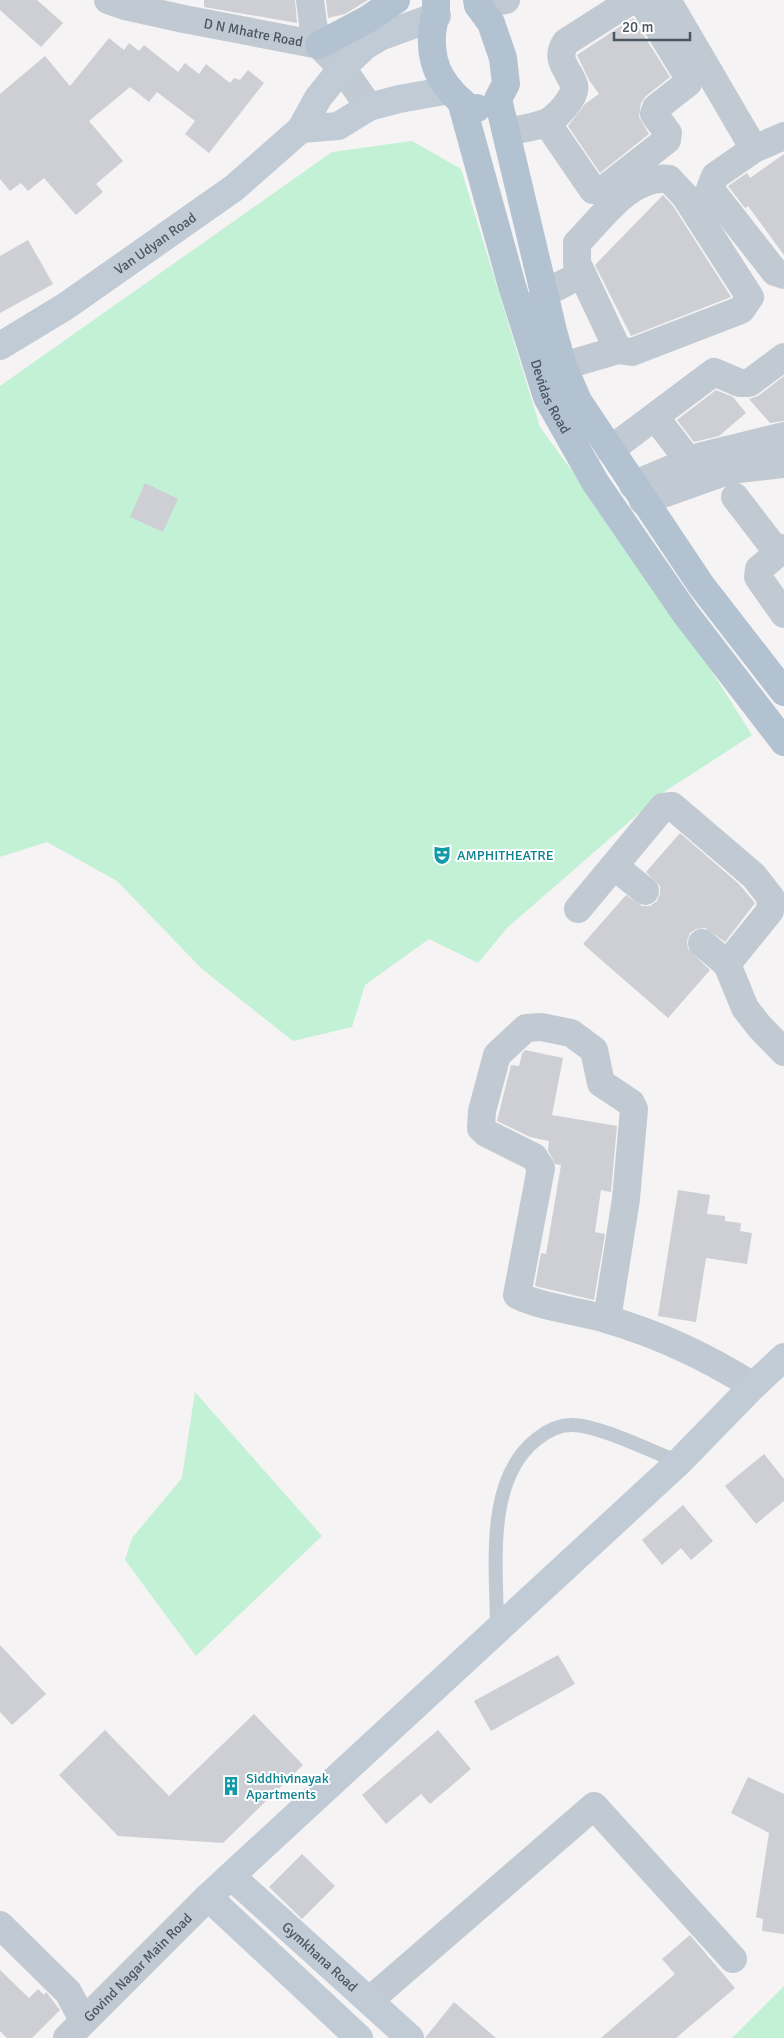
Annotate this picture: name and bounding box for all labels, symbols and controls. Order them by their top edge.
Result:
scale bar [614,10,690,42]
street label: D N Mhatre Road [202,15,304,51]
text: 20 m [622,18,653,36]
street label: Van Udyan Road [111,209,200,279]
street label: Devidas Road [527,357,574,437]
theatre icon: AMPHITHEATRE [431,844,453,866]
place label: AMPHITHEATRE [457,847,554,864]
place label: Siddhivinayak Apartments [246,1770,329,1803]
building icon: Siddhivinayak Apartments [220,1775,242,1797]
street label: Govind Nagar Main Road [80,1910,196,2025]
street label: Gymkhana Road [278,1918,361,1995]

